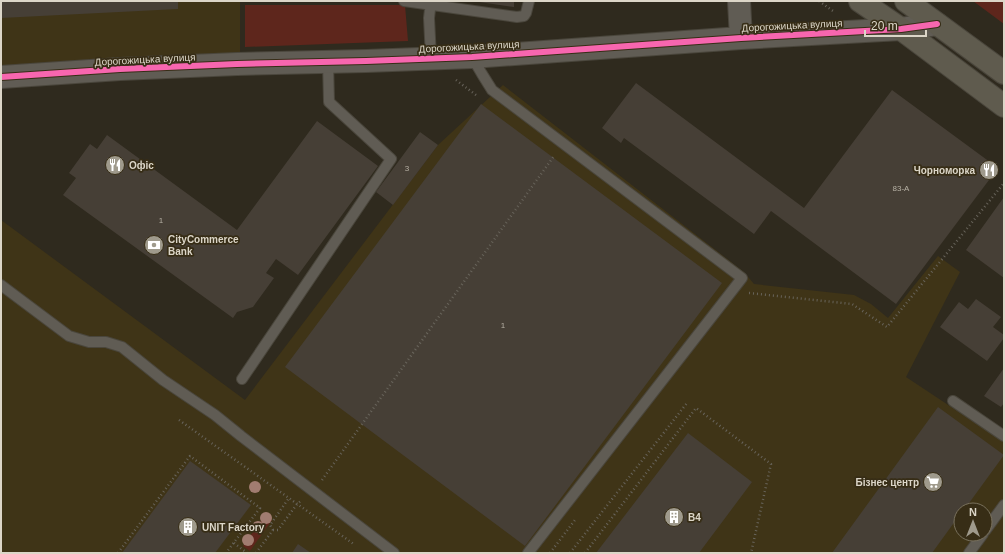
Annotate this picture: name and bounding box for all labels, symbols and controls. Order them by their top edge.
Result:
scale bar [865,12,926,38]
street label: Дорогожицька вулиця [741,17,843,34]
text: 20 m [871,19,898,33]
street label: Дорогожицька вулиця [418,38,520,55]
street label: Дорогожицька вулиця [94,51,196,68]
restaurant icon: Офіс [104,154,126,176]
restaurant icon: Чорноморка [978,159,1000,181]
place label: Офіс [129,160,154,171]
house number: 3 [405,164,410,173]
place label: Чорноморка [914,165,975,176]
house number: 83-А [893,184,910,193]
house number: 1 [159,216,164,225]
bank icon: CityCommerce Bank [143,234,165,256]
place label: CityCommerce Bank [168,234,239,257]
house number: 1 [501,321,506,330]
supermarket icon: Бізнес центр [922,471,944,493]
place label: Бізнес центр [855,477,919,488]
north arrow [953,502,993,542]
building icon: B4 [663,506,685,528]
text: N [969,506,977,518]
place label: B4 [688,512,701,523]
building icon: UNIT Factory [177,516,199,538]
place label: UNIT Factory [202,522,265,533]

